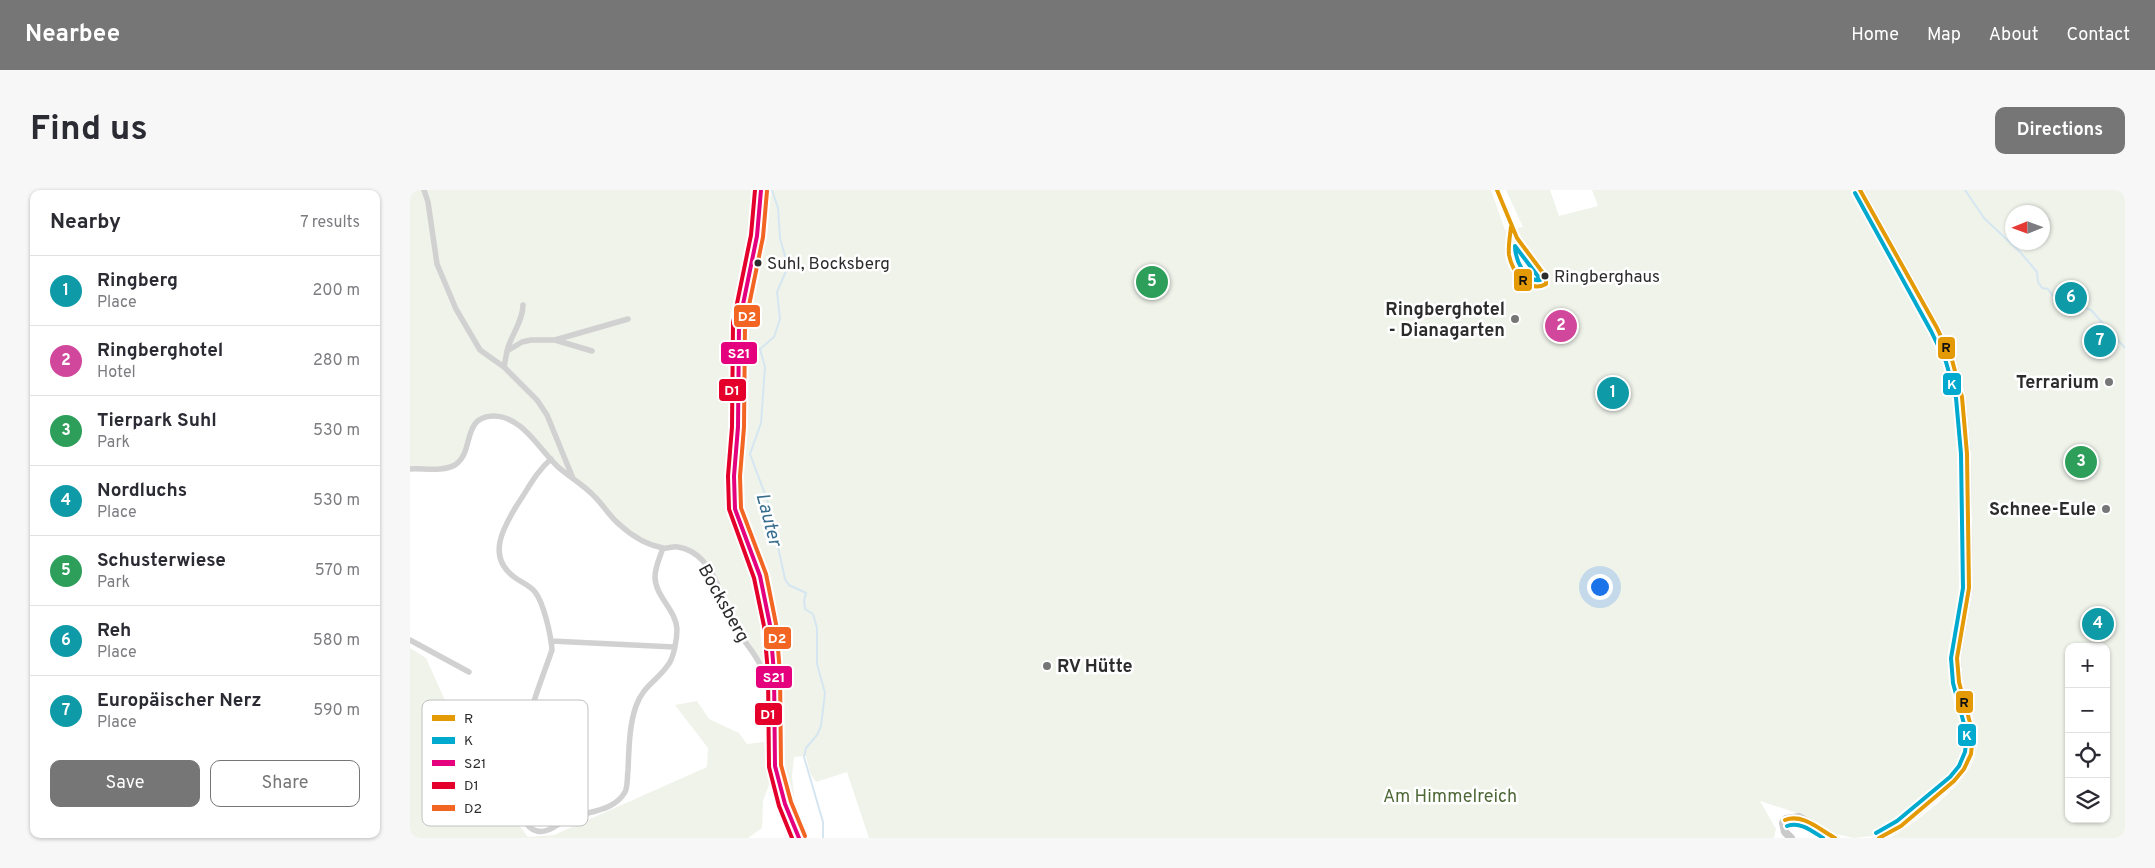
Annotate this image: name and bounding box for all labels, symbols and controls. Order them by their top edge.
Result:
text: Nearbee [25,20,120,50]
text: Home [1851,24,1899,47]
text: Map [1927,24,1961,47]
text: About [1989,24,2038,47]
text: Contact [2066,24,2130,47]
button: Directions [1995,107,2125,154]
text: Find us [30,108,148,152]
north arrow [2005,205,2050,250]
text: Nearby [50,209,121,236]
text: 7 results [300,213,360,233]
place label: Suhl, Bocksberg [767,254,890,276]
marker: Suhl, Bocksberg [753,258,763,268]
pin: 5 [1136,263,1168,301]
place label: Ringberghaus [1554,267,1660,289]
line badge: R [1513,268,1533,292]
text: Ringberg [97,269,178,293]
marker: Ringberghaus [1540,271,1550,281]
text: R [1518,273,1528,290]
pin: 6 [2055,279,2087,317]
text: 1 [63,281,69,301]
text: 200 m [312,281,360,301]
text: Place [97,293,137,313]
place label: Ringberghotel - Dianagarten [1385,299,1505,343]
line badge: D2 [733,304,761,328]
pin: 2 [1545,307,1577,345]
text: D2 [738,309,756,326]
marker: Ringberghotel - Dianagarten [1509,313,1521,325]
pin: 7 [2084,322,2116,360]
line badge: R [1937,336,1956,360]
text: Ringberghotel [97,339,223,363]
text: R [1941,340,1951,357]
line badge: S21 [720,341,758,365]
text: S21 [728,346,750,363]
text: 2 [61,351,71,371]
text: 280 m [313,351,360,371]
text: Hotel [97,363,136,383]
line badge: K [1942,372,1962,396]
place label: Terrarium [2016,372,2099,395]
pin: 1 [1597,374,1629,412]
marker: Terrarium [2103,376,2115,388]
text: K [1947,377,1957,394]
line badge: D1 [718,378,747,402]
text: D1 [724,383,740,400]
text: Tierpark Suhl [97,409,217,433]
text: 3 [61,421,71,441]
text: 530 m [313,421,360,441]
text: Park [97,433,130,453]
pin: 3 [2065,443,2097,481]
text: Nordluchs [97,479,187,503]
water label: Lauter [749,490,787,550]
text: 4 [61,491,71,511]
text: 530 m [313,491,360,511]
place label: Schnee-Eule [1989,499,2096,522]
text: Place [97,503,137,523]
marker: Schnee-Eule [2100,503,2112,515]
text: Schusterwiese [97,549,226,573]
text: 5 [61,561,71,581]
text: 570 m [315,561,360,581]
street label: Bocksberg [692,561,754,647]
text: Park [97,573,130,593]
your location [1587,574,1613,600]
pin: 4 [2082,605,2114,643]
text: Reh [97,619,131,643]
line badge: D2 [763,626,792,650]
text: 6 [61,631,71,651]
text: 580 m [313,631,360,651]
text: D2 [768,631,786,648]
text: Place [97,643,137,663]
map controls [2065,643,2110,823]
button: + [2065,643,2110,688]
place label: RV Hütte [1057,656,1133,679]
marker: RV Hütte [1041,660,1053,672]
line badge: S21 [755,665,793,689]
text: S21 [763,670,785,687]
button: − [2065,688,2110,733]
text: Europäischer Nerz [97,689,262,713]
line badge: R [1955,690,1974,714]
text: R [1959,695,1969,712]
legend [422,700,588,826]
text: 7 [62,701,70,721]
text: 590 m [313,701,360,721]
line badge: D1 [754,702,783,726]
text: D1 [760,707,776,724]
text: R [464,711,473,728]
text: Place [97,713,137,733]
line badge: K [1957,723,1977,747]
text: K [1962,728,1972,745]
text: K [464,733,473,750]
button: locate [2065,733,2110,778]
text: S21 [464,756,486,773]
button: Save [50,760,200,807]
button: Share [210,760,360,807]
text: D1 [464,778,479,795]
button: layers [2065,778,2110,823]
park label: Am Himmelreich [1383,786,1517,809]
text: D2 [464,801,482,818]

